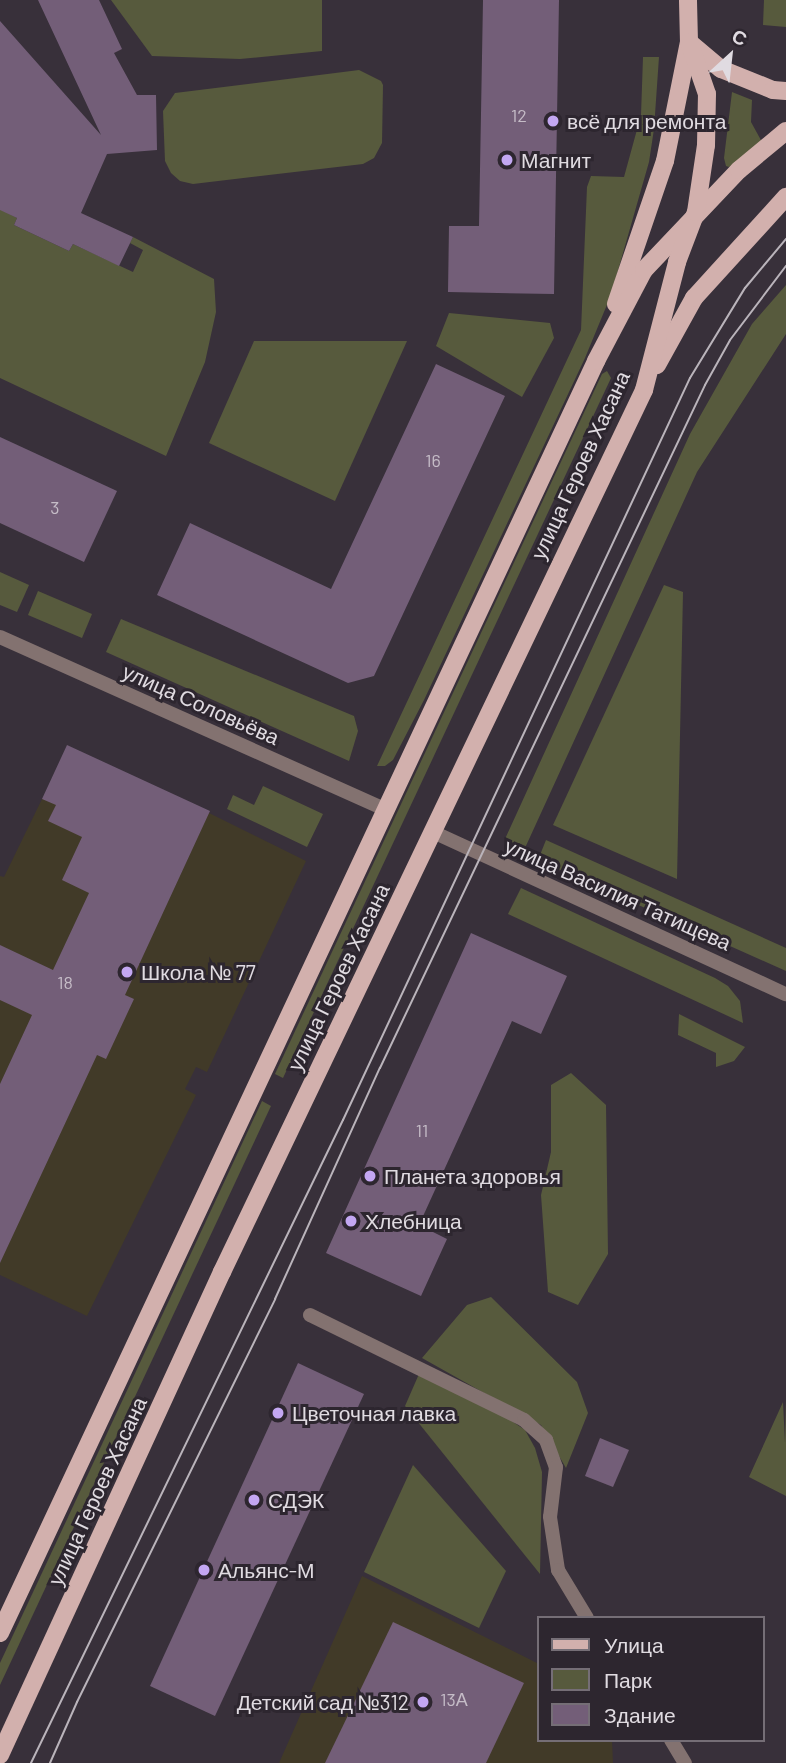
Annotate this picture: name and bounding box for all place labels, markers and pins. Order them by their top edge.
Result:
place label: всё для ремонта [567,108,727,134]
marker: всё для ремонта [545,113,561,129]
place label: Магнит [521,147,591,173]
marker: Магнит [499,152,515,168]
place label: Школа № 77 [141,959,256,985]
marker: Школа № 77 [119,964,135,980]
place label: Планета здоровья [384,1163,561,1189]
marker: Планета здоровья [362,1168,378,1184]
place label: Хлебница [365,1208,462,1234]
marker: Хлебница [343,1213,359,1229]
place label: Цветочная лавка [292,1400,456,1426]
marker: Цветочная лавка [270,1405,286,1421]
place label: СДЭК [268,1487,324,1513]
marker: СДЭК [246,1492,262,1508]
place label: Альянс-М [218,1557,314,1583]
marker: Альянс-М [196,1562,212,1578]
place label: Детский сад №312 [237,1689,409,1715]
marker: Детский сад №312 [415,1694,431,1710]

